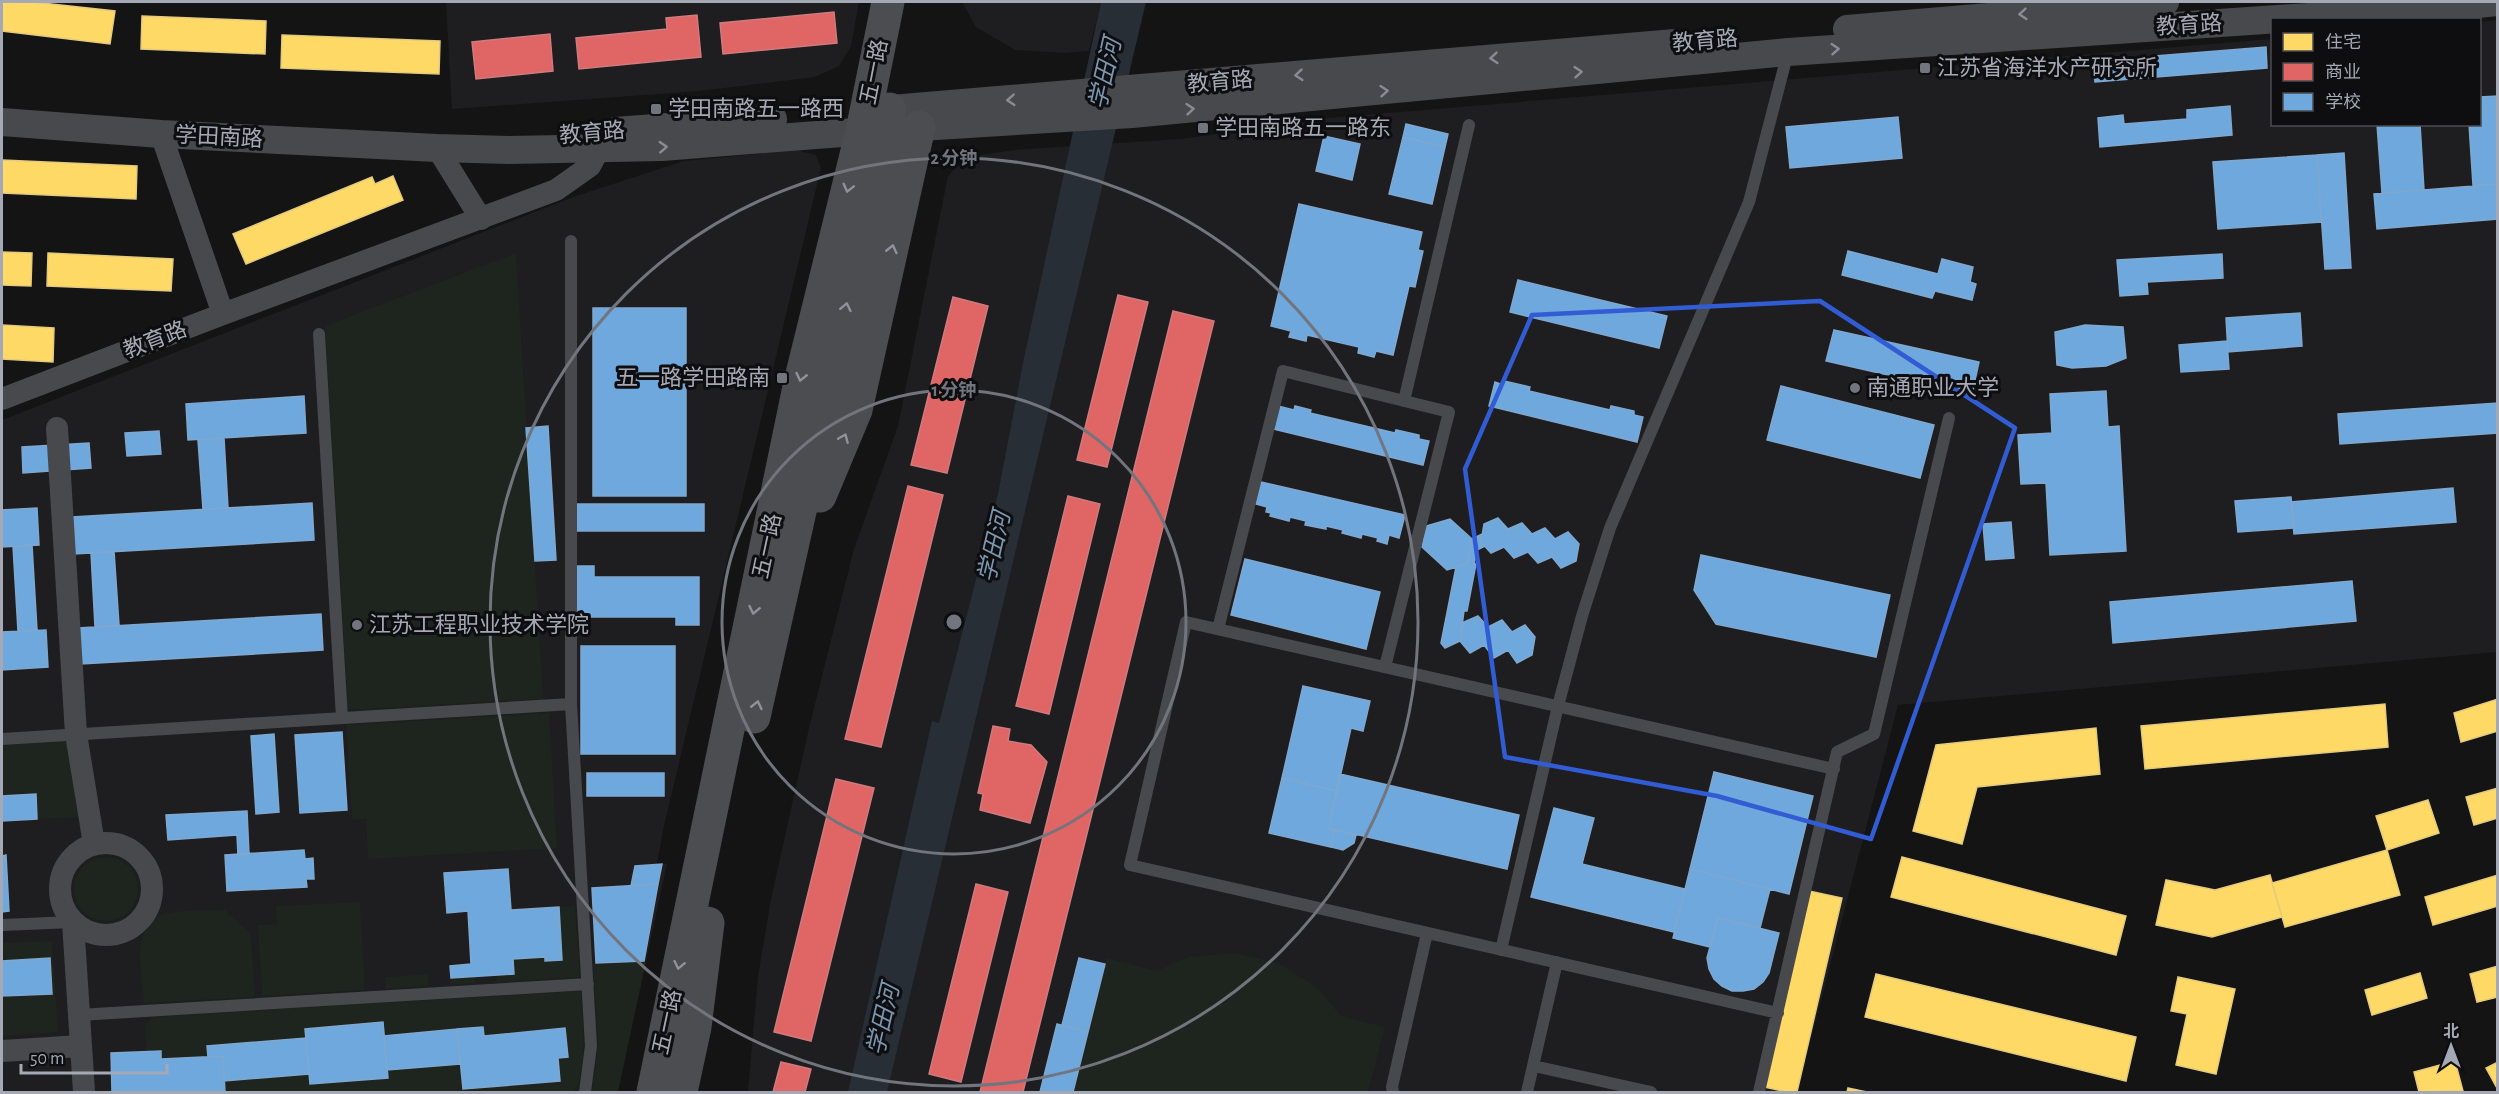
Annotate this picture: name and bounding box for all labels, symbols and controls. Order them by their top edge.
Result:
one-way arrow [2018,7,2027,20]
street label: 教育路 [2155,11,2223,38]
legend [2271,18,2481,126]
street label: 教育路 [1671,26,1739,55]
water label: 学田河 [1084,32,1127,112]
text: 住宅 [2325,32,2361,52]
street label: 五一路 [856,37,891,107]
one-way arrow [1831,43,1840,56]
one-way arrow [1489,52,1498,65]
place label: 江苏省海洋水产研究所 [1937,56,2157,79]
marker: 江苏省海洋水产研究所 [1918,61,1932,75]
text: 商业 [2325,62,2361,82]
one-way arrow [1574,66,1583,79]
street label: 教育路 [1186,67,1254,96]
one-way arrow [1295,68,1304,81]
one-way arrow [1380,84,1389,97]
text: 学校 [2325,92,2361,112]
one-way arrow [1007,93,1016,106]
place label: 学田南路五一路西 [668,97,844,120]
marker: 学田南路五一路西 [649,102,663,116]
one-way arrow [1185,103,1195,116]
place label: 学田南路五一路东 [1215,116,1391,139]
street label: 教育路 [558,118,626,147]
marker: 学田南路五一路东 [1196,121,1210,135]
street label: 学田南路 [174,123,264,150]
one-way arrow [659,141,668,154]
text: 2 分钟 [930,148,978,168]
one-way arrow [842,183,855,193]
one-way arrow [885,245,898,255]
one-way arrow [839,302,852,312]
street label: 教育路 [120,317,190,362]
place label: 五一路学田路南 [616,366,770,389]
marker: 五一路学田路南 [775,371,789,385]
one-way arrow [795,372,808,382]
place label: 南通职业大学 [1867,376,1999,399]
text: 1 分钟 [931,380,977,400]
marker: 南通职业大学 [1848,381,1862,395]
one-way arrow [837,433,849,444]
water label: 学田河 [973,505,1016,585]
street label: 五一路 [748,511,785,581]
one-way arrow [748,604,761,614]
centre of rings [944,612,964,632]
place label: 江苏工程职业技术学院 [369,613,589,636]
marker: 江苏工程职业技术学院 [350,618,364,632]
one-way arrow [749,701,762,711]
one-way arrow [674,960,687,970]
water label: 学田河 [862,978,905,1058]
street label: 五一路 [648,987,685,1057]
north arrow [2421,1016,2481,1076]
text: 北 [2443,1023,2459,1040]
scale bar [21,1037,166,1075]
text: 50 m [30,1050,64,1068]

